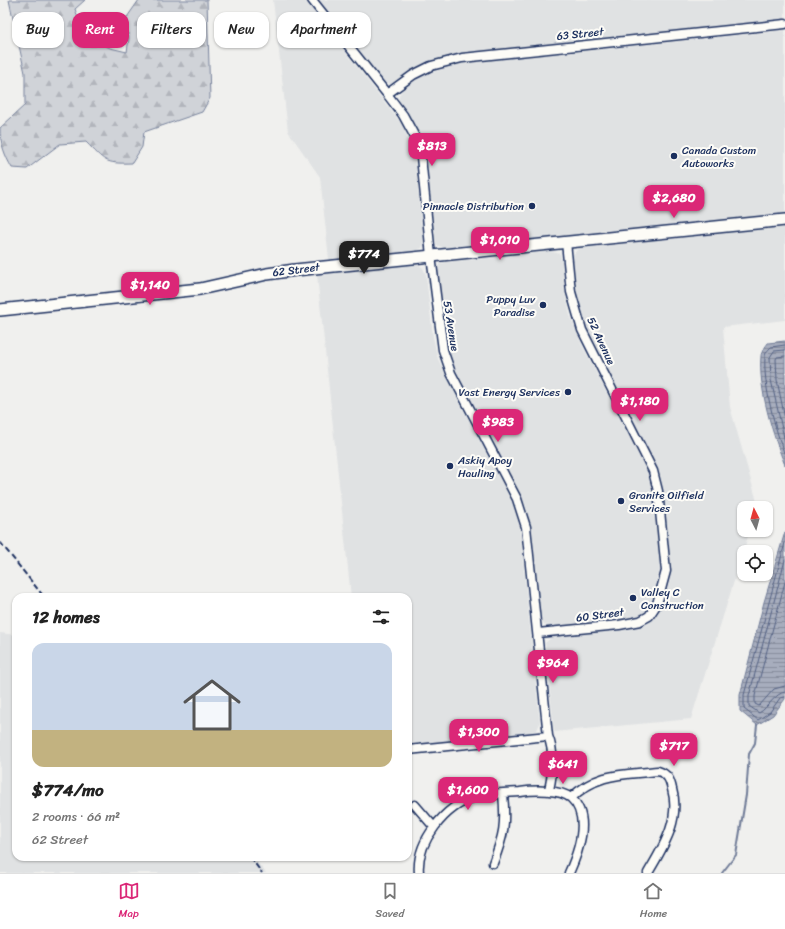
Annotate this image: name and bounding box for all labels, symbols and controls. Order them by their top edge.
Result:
chip: Buy [12,12,64,48]
chip: Rent [72,12,129,48]
chip: Filters [137,12,206,48]
chip: New [214,12,269,48]
chip: Apartment [277,12,371,48]
street label: 63 Street [556,22,605,46]
pin: $813 [408,133,456,167]
text: $813 [417,134,447,157]
place label: Canada Custom Autoworks [681,141,757,173]
marker: Canada Custom Autoworks [669,151,679,161]
pin: $2,680 [641,185,707,219]
text: $2,680 [652,186,696,209]
place label: Pinnacle Distribution [423,197,524,216]
marker: Pinnacle Distribution [527,201,537,211]
pin: $1,010 [467,227,533,261]
text: $1,010 [480,228,520,251]
pin: $774 [340,241,388,275]
text: $774 [348,242,380,265]
street label: 62 Street [271,258,321,282]
pin: $1,140 [117,272,183,306]
text: $1,140 [130,273,170,296]
place label: Puppy Luv Paradise [486,290,536,322]
street label: 53 Avenue [438,299,464,353]
marker: Puppy Luv Paradise [538,300,548,310]
street label: 52 Avenue [582,314,621,369]
place label: Vast Energy Services [459,383,561,402]
marker: Vast Energy Services [563,387,573,397]
pin: $1,180 [607,388,673,422]
text: $1,180 [620,389,660,412]
pin: $983 [474,409,522,443]
text: $983 [482,410,514,433]
place label: Askiy Apoy Hauling [457,451,512,483]
marker: Askiy Apoy Hauling [445,461,455,471]
place label: Granite Oilfield Services [629,486,705,518]
marker: Granite Oilfield Services [616,496,626,506]
north arrow [737,501,773,537]
map controls [737,501,773,581]
button: locate [737,545,773,581]
place label: Valley C Construction [641,583,704,615]
marker: Valley C Construction [628,593,638,603]
text: 12 homes [32,602,100,632]
street label: 60 Street [575,603,626,627]
icon: filters [370,606,392,628]
pin: $964 [529,650,577,684]
text: $964 [537,651,569,674]
icon: home [176,669,248,741]
pin: $1,300 [446,719,512,753]
text: $1,300 [458,720,500,743]
pin: $717 [650,733,698,767]
text: $717 [659,734,689,757]
pin: $641 [539,751,587,785]
text: $641 [548,752,578,775]
text: $774/mo [32,775,104,805]
pin: $1,600 [435,777,501,811]
text: $1,600 [447,778,489,801]
text: 2 rooms · 66 m² [32,805,120,828]
text: 62 Street [32,828,88,851]
tab: Map [118,880,140,923]
tab: Saved [375,880,404,923]
tab: Home [640,880,667,923]

